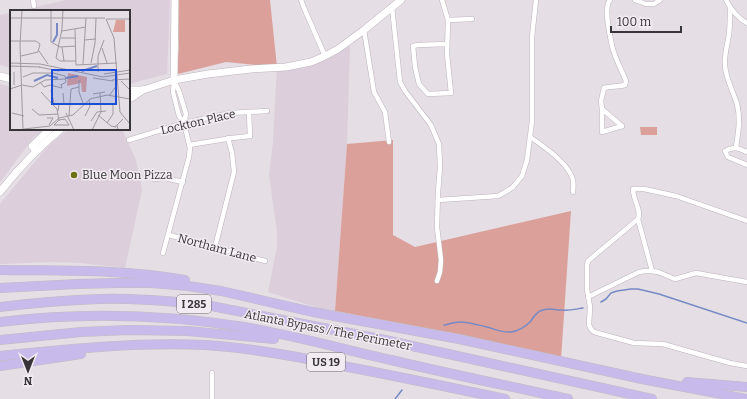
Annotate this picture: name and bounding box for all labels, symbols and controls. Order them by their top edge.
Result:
scale bar [611,8,681,34]
inset map [10,10,130,130]
text: 100 m [617,15,652,29]
street label: Lockton Place [159,107,237,137]
place label: Blue Moon Pizza [82,168,173,182]
marker: Blue Moon Pizza [69,170,79,180]
street label: Northam Lane [176,231,258,265]
road number: I 285 [177,295,211,313]
street label: Atlanta Bypass / The Perimeter [243,307,413,353]
north arrow [8,351,48,391]
road number: US 19 [307,353,345,371]
text: N [23,374,32,387]

